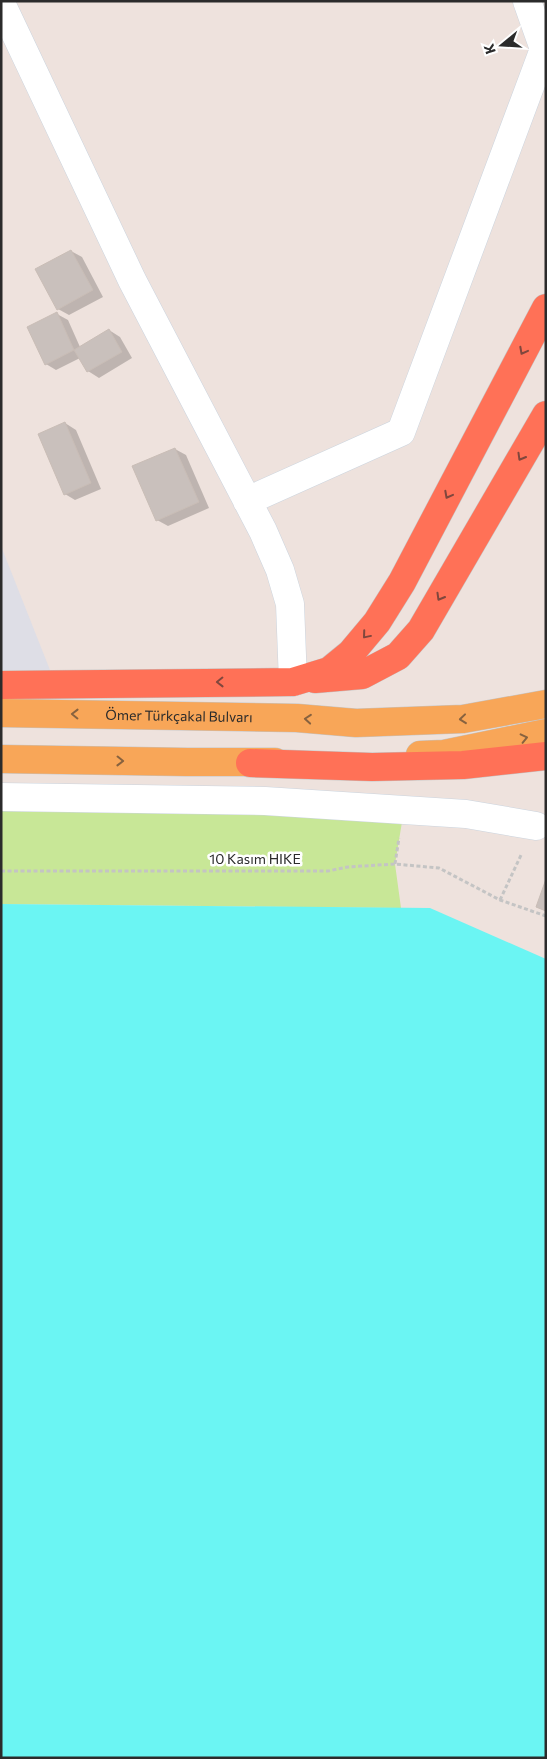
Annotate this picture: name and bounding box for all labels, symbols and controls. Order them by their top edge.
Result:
north arrow [477,20,527,70]
text: K [479,42,499,56]
one-way arrow [519,346,529,355]
one-way arrow [518,451,528,460]
one-way arrow [444,490,454,499]
one-way arrow [436,592,446,601]
one-way arrow [362,629,371,638]
one-way arrow [216,677,224,688]
street label: Ömer Türkçakal Bulvarı [105,706,253,725]
one-way arrow [71,709,79,720]
one-way arrow [459,713,467,724]
one-way arrow [304,714,312,725]
one-way arrow [520,733,529,744]
one-way arrow [116,756,124,766]
street label: 10 Kasım HIKE [209,850,301,867]

